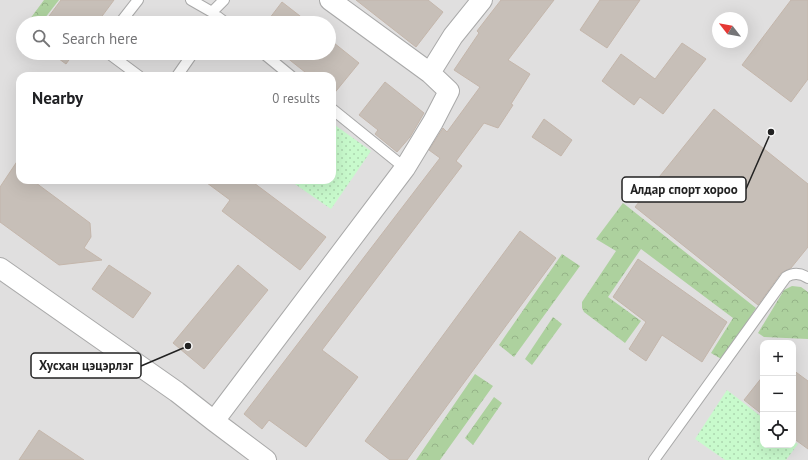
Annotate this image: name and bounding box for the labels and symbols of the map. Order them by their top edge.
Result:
north arrow [712,12,748,48]
callout: Алдар спорт хороо [622,177,746,202]
text: Алдар спорт хороо [630,181,738,198]
callout: Хусхан цэцэрлэг [31,353,141,378]
text: Хусхан цэцэрлэг [39,357,133,374]

